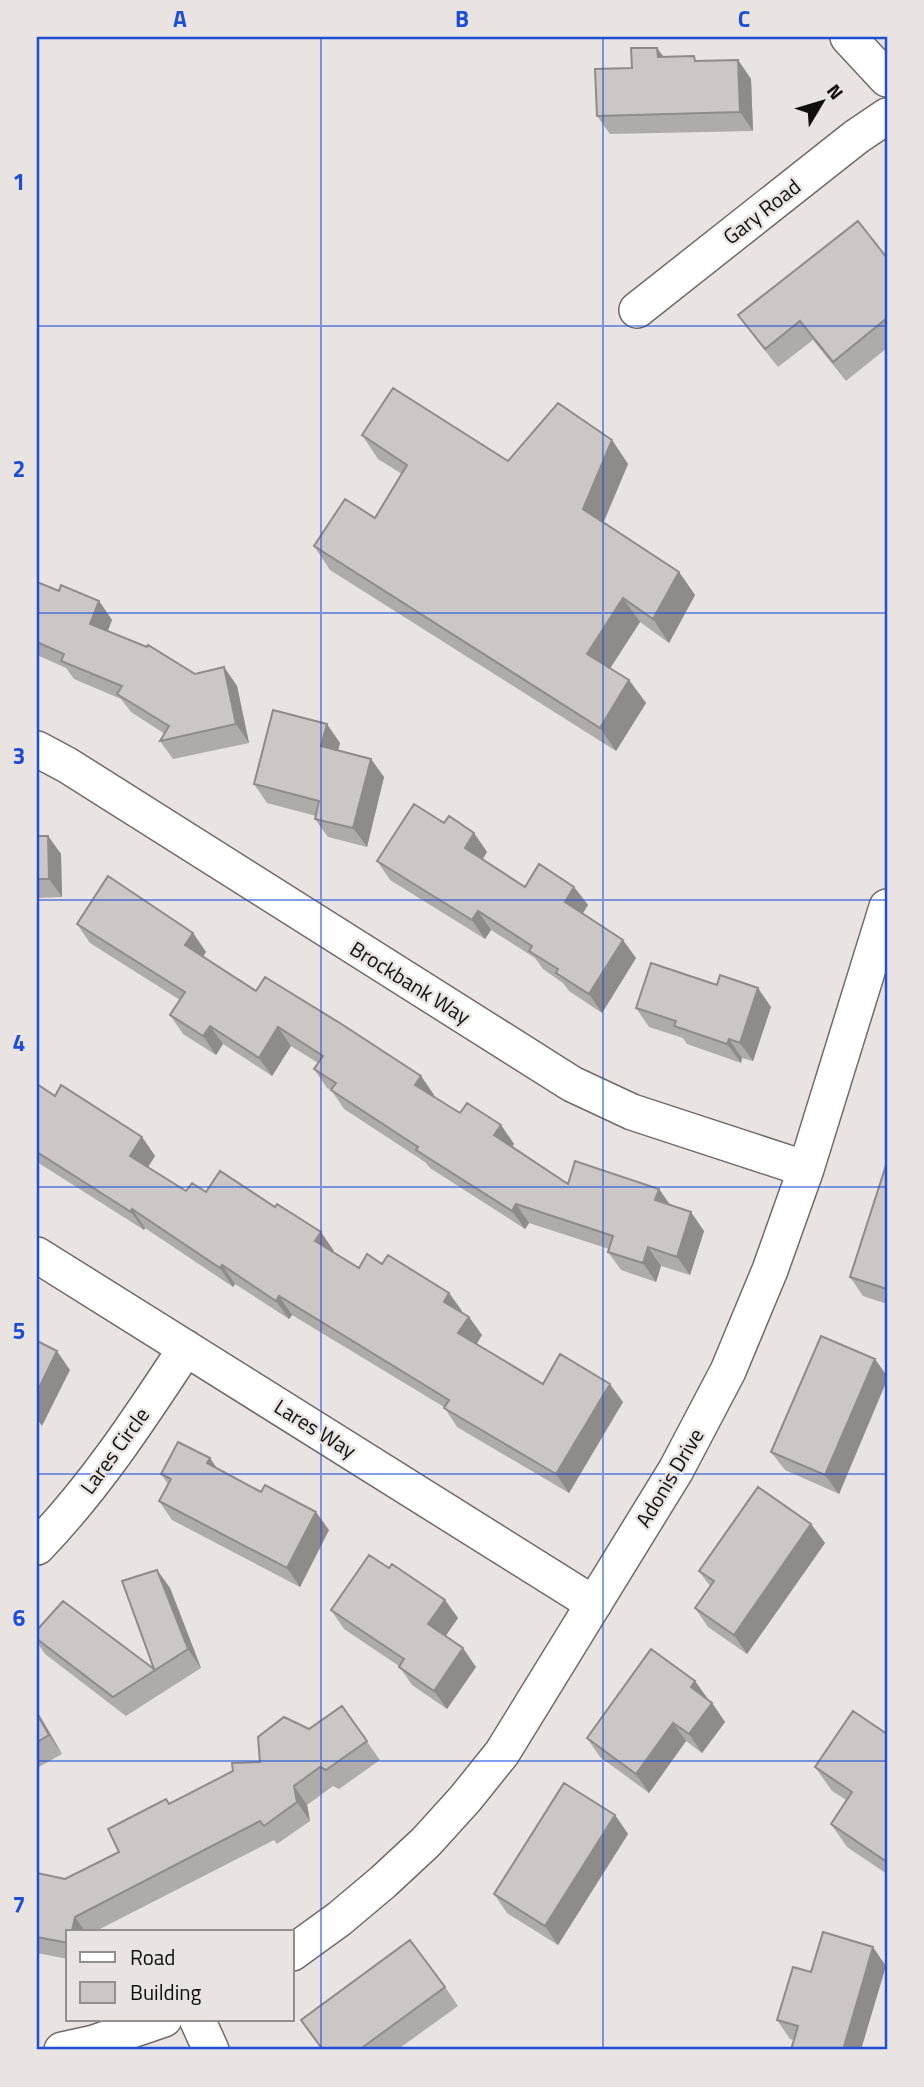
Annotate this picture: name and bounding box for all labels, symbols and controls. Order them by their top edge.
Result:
text: A [173,1,187,36]
text: B [455,1,469,36]
text: C [738,1,750,36]
north arrow [788,66,858,136]
text: N [820,77,851,105]
text: 1 [13,164,25,199]
street label: Gary Road [716,171,807,252]
text: 2 [13,451,25,486]
text: 3 [13,738,25,773]
street label: Brockbank Way [344,932,477,1032]
text: 4 [13,1025,25,1060]
text: 5 [13,1313,25,1348]
street label: Lares Way [268,1390,363,1466]
street label: Lares Circle [72,1400,157,1500]
street label: Adonis Drive [627,1422,711,1533]
text: 6 [13,1600,26,1635]
text: 7 [13,1887,25,1922]
legend [66,1930,294,2021]
text: Road [130,1941,175,1973]
text: Building [130,1976,202,2008]

